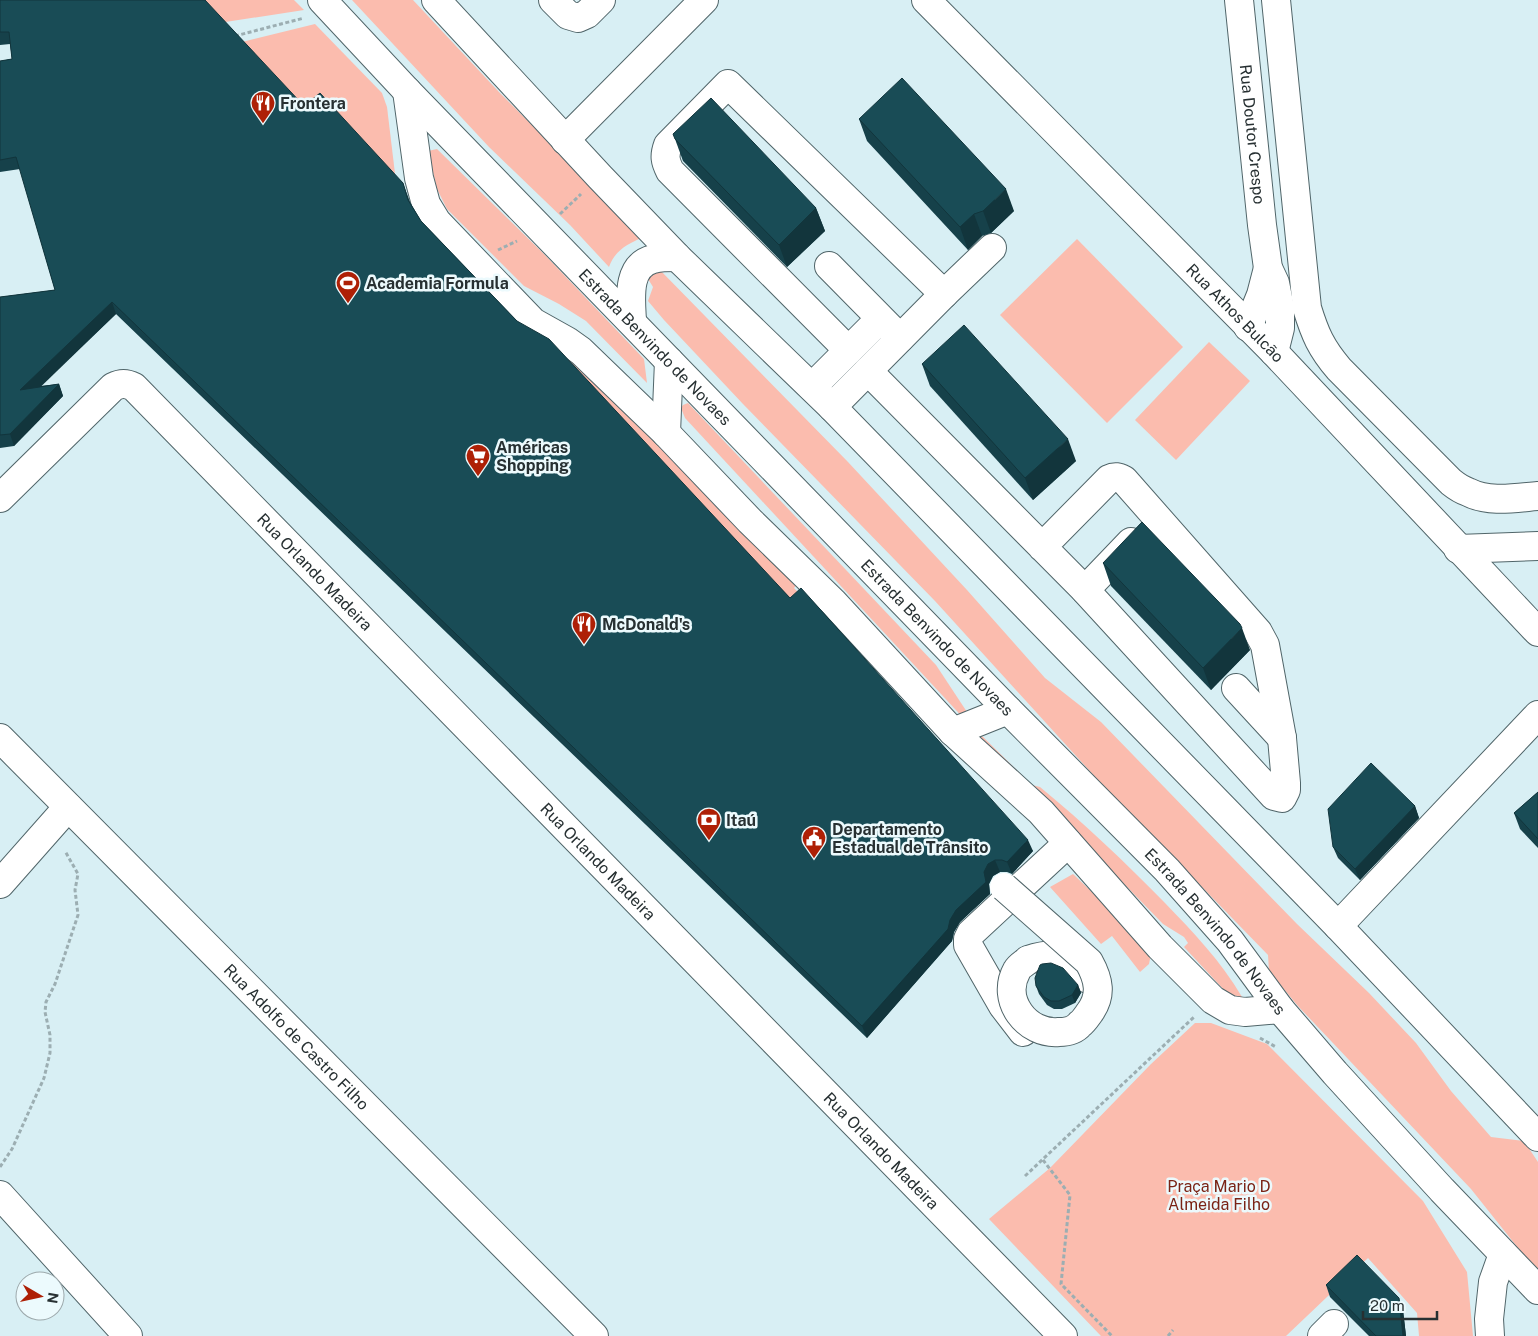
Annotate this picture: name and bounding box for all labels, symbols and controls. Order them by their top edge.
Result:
street label: Rua Doutor Crespo [1236,64,1269,205]
restaurant icon: Frontera [250,90,276,124]
place label: Frontera [280,94,346,113]
street label: Rua Athos Bulcão [1183,260,1288,366]
street label: Estrada Benvindo de Novaes [575,265,735,429]
sports icon: Academia Formula [335,270,361,304]
place label: Academia Formula [366,274,509,293]
place label: Américas Shopping [496,438,569,475]
supermarket icon: Américas Shopping [465,443,491,477]
street label: Rua Orlando Madeira [253,509,376,634]
street label: Estrada Benvindo de Novaes [857,555,1018,720]
restaurant icon: McDonald's [571,611,597,645]
place label: McDonald's [602,615,690,634]
street label: Rua Orlando Madeira [537,799,660,924]
bank icon: Itaú [696,807,722,841]
place label: Itaú [726,811,756,830]
place label: Departamento Estadual de Trânsito [832,820,989,857]
public building icon: Departamento Estadual de Trânsito [801,825,827,859]
street label: Estrada Benvindo de Novaes [1141,844,1290,1018]
street label: Rua Adolfo de Castro Filho [220,960,373,1114]
street label: Rua Orlando Madeira [820,1088,943,1213]
park label: Praça Mario D Almeida Filho [1167,1177,1271,1214]
north arrow [15,1271,65,1321]
scale bar [1363,1288,1437,1320]
text: N [44,1291,62,1305]
text: 20 m [1370,1297,1405,1314]

